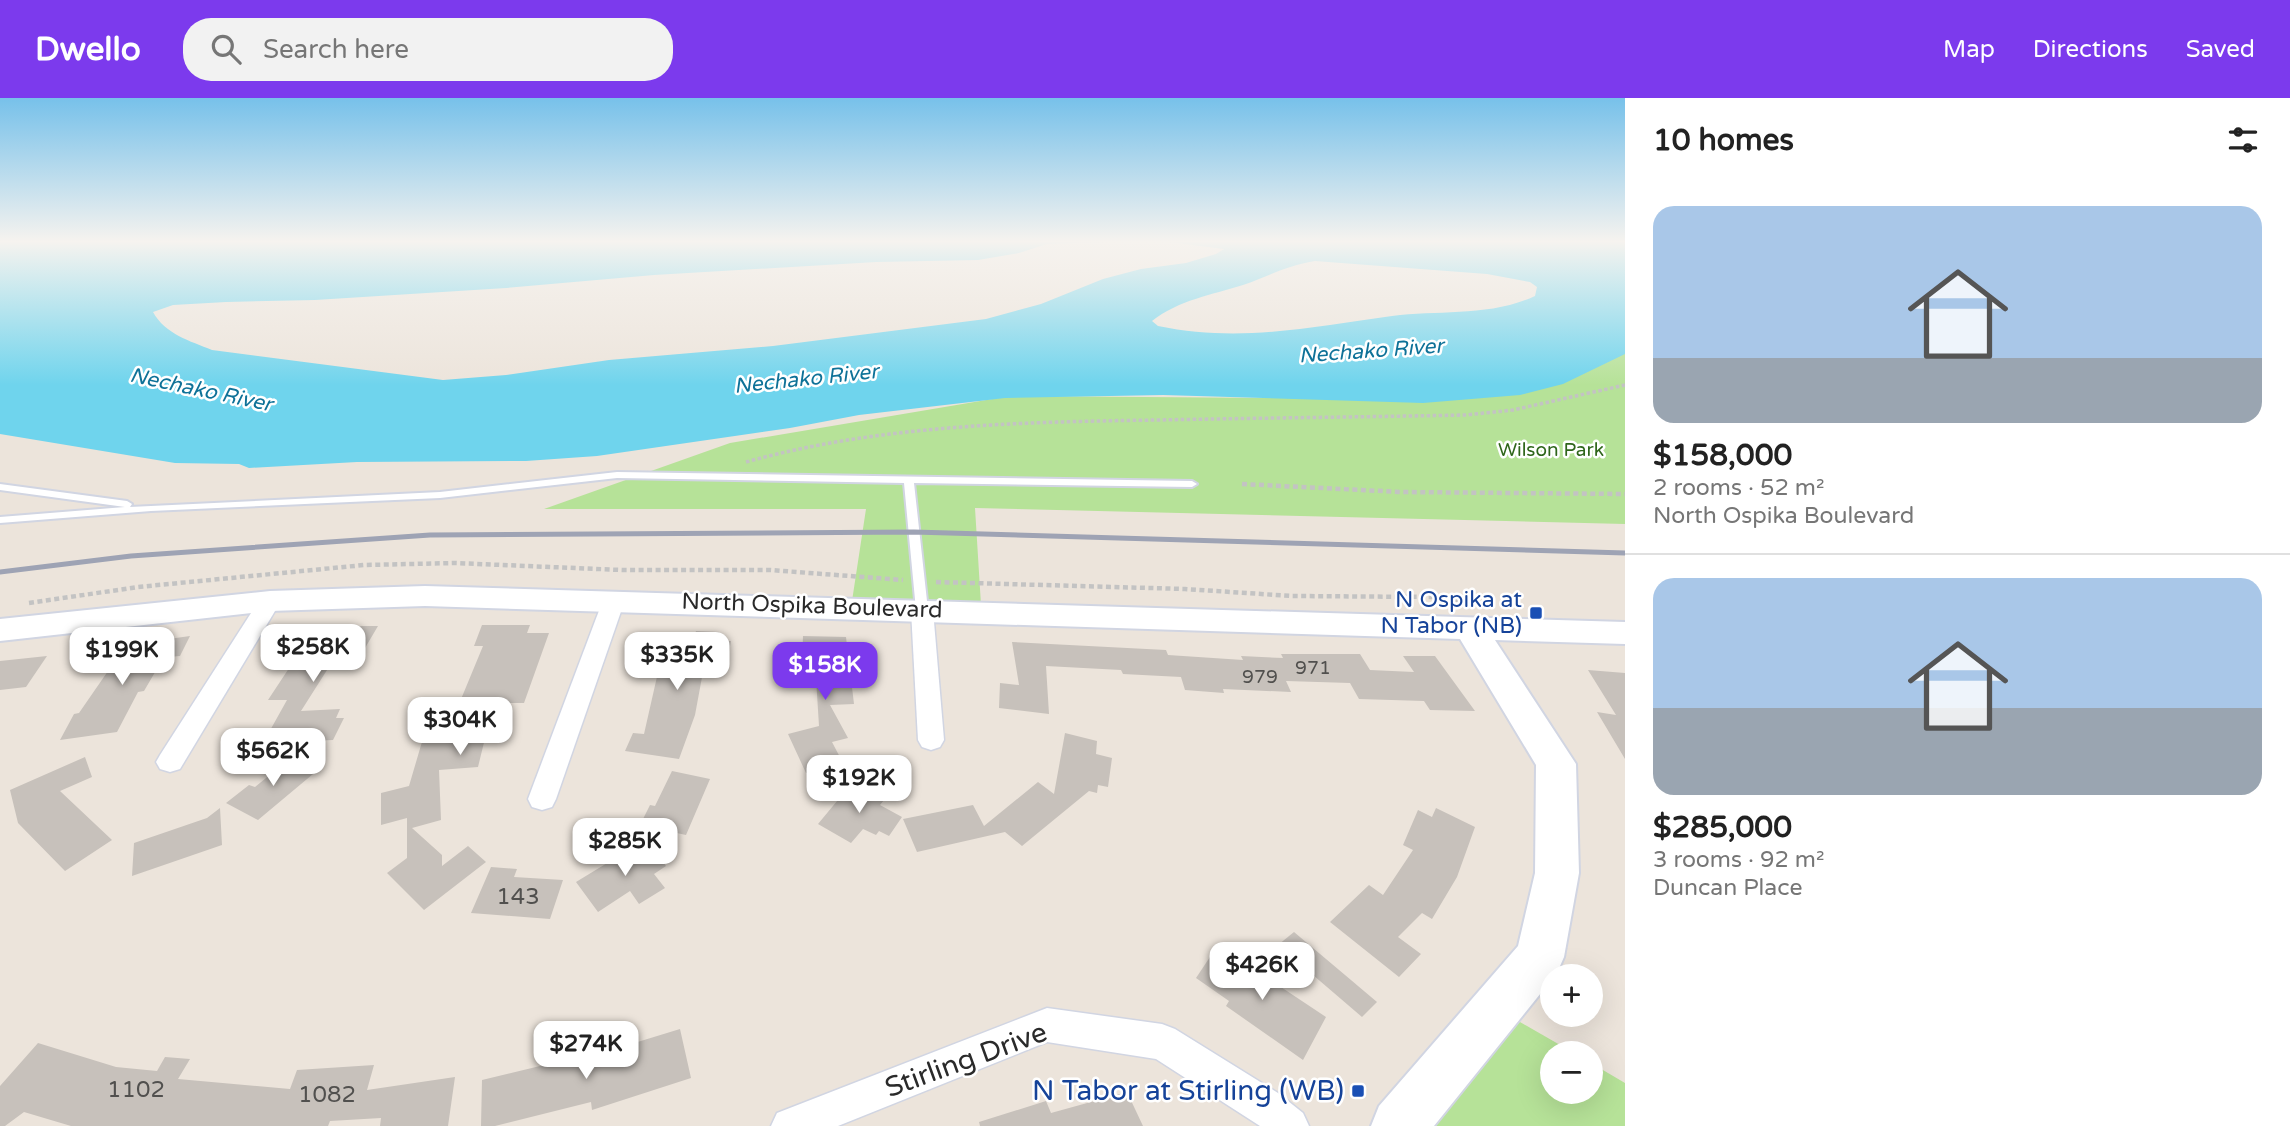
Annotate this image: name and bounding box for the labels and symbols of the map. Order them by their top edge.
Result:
water label: Nechako River [1298,333,1447,369]
water label: Nechako River [733,359,882,399]
water label: Nechako River [128,363,277,418]
park label: Wilson Park [1498,439,1604,461]
place label: N Ospika at N Tabor (NB) [1380,586,1522,640]
street label: North Ospika Boulevard [681,587,943,625]
marker: N Ospika at N Tabor (NB) [1528,605,1544,621]
pin: $258K [264,624,362,684]
pin: $199K [73,628,171,687]
pin: $335K [628,632,726,692]
pin: $158K [776,642,874,702]
house number: 971 [1295,657,1331,679]
house number: 979 [1242,666,1278,688]
pin: $304K [411,698,509,757]
pin: $562K [224,728,322,788]
pin: $192K [810,756,908,815]
pin: $285K [576,818,674,878]
house number: 143 [496,883,540,911]
pin: $426K [1213,942,1311,1002]
street label: Stirling Drive [880,1015,1052,1105]
pin: $274K [537,1021,635,1081]
place label: N Tabor at Stirling (WB) [1032,1074,1344,1108]
house number: 1102 [107,1076,165,1104]
house number: 1082 [298,1081,356,1109]
marker: N Tabor at Stirling (WB) [1350,1083,1366,1099]

